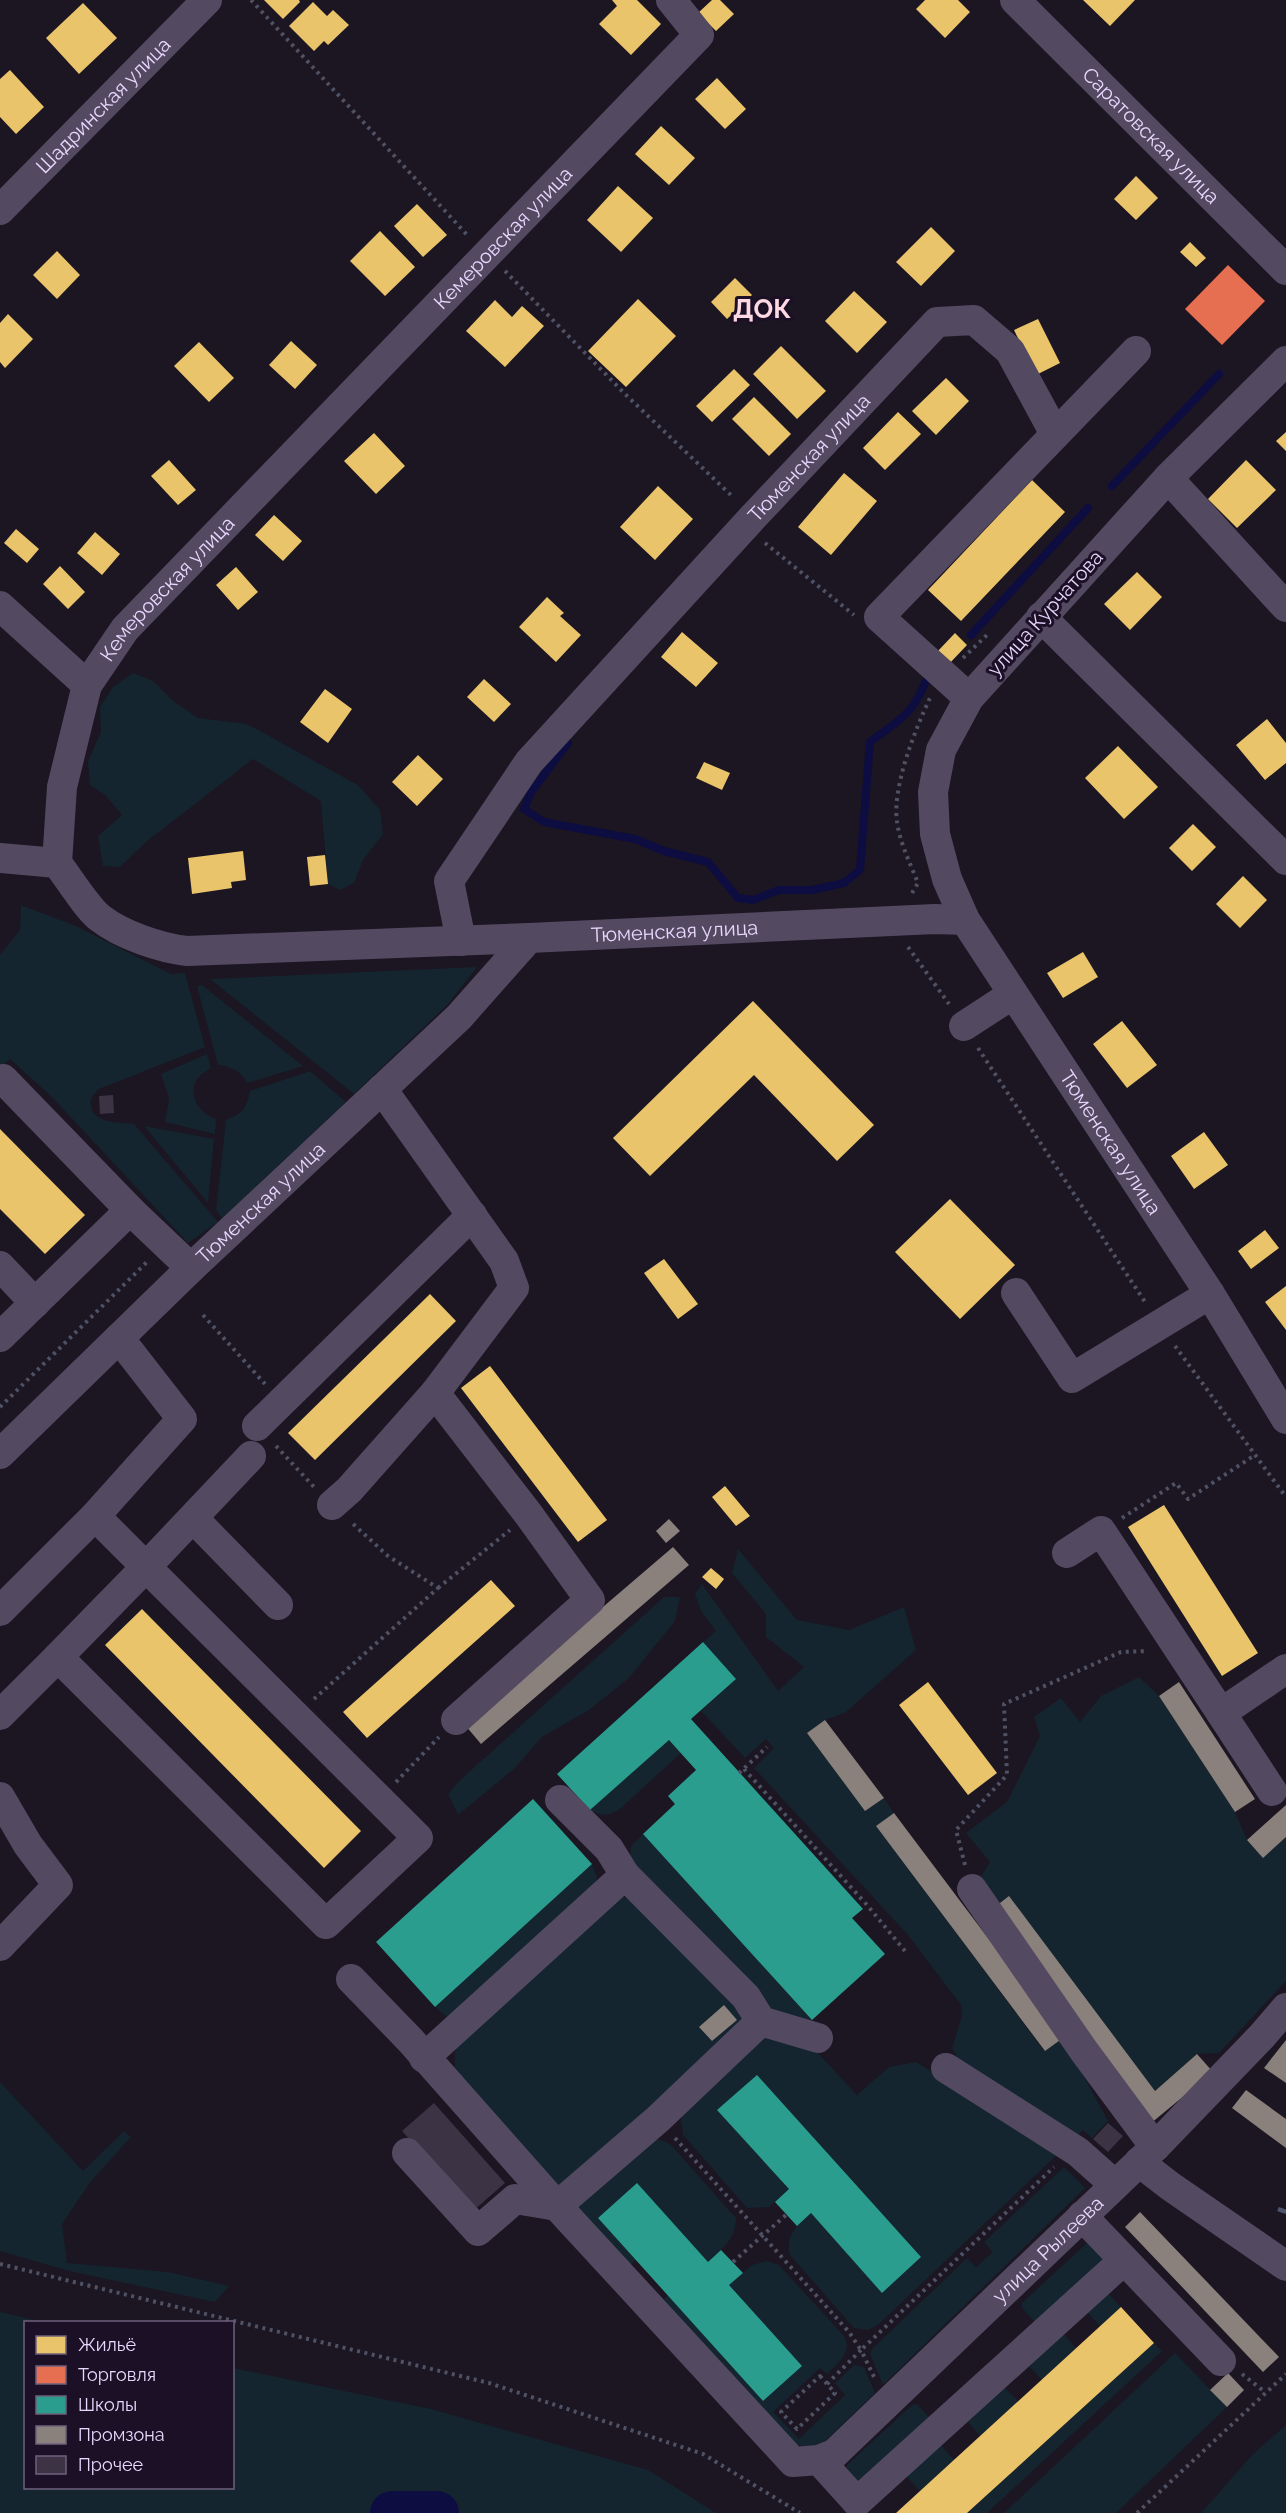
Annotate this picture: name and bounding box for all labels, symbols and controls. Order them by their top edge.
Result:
street label: Шадринская улица [31,32,175,178]
street label: Саратовская улица [1077,62,1225,209]
street label: Кемеровская улица [429,162,577,314]
district label: ДОК [733,294,791,324]
street label: Тюменская улица [743,389,875,527]
street label: Кемеровская улица [95,511,239,666]
street label: улица Курчатова [982,545,1108,681]
street label: Тюменская улица [590,915,759,947]
street label: Тюменская улица [1055,1066,1167,1219]
street label: Тюменская улица [191,1137,330,1269]
street label: улица Рылеева [987,2191,1108,2308]
legend [24,2321,234,2489]
text: Жильё [78,2334,136,2355]
text: Торговля [78,2364,156,2385]
text: Школы [78,2394,137,2415]
text: Промзона [78,2424,165,2445]
text: Прочее [78,2454,144,2475]

